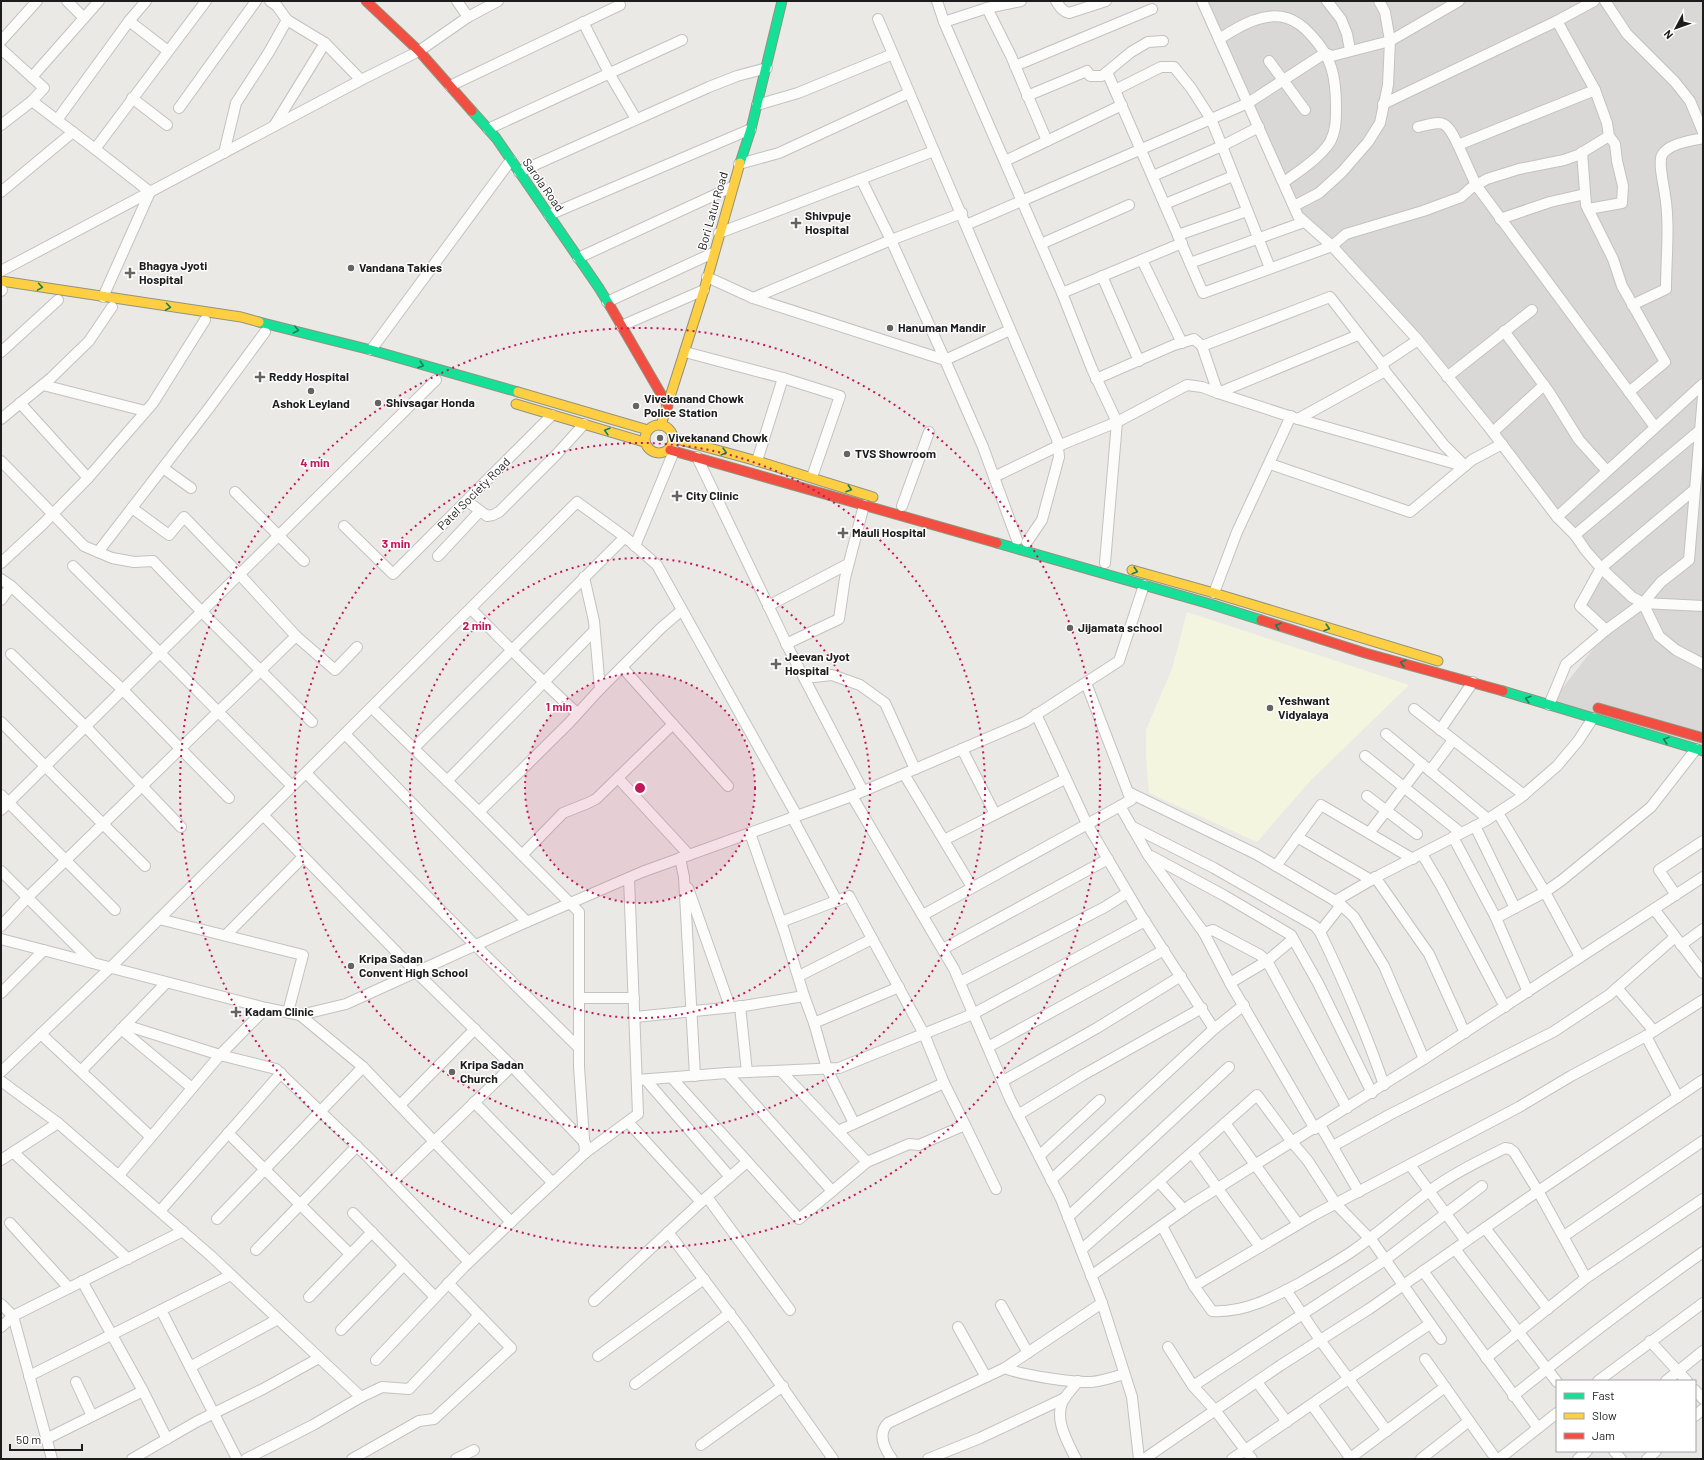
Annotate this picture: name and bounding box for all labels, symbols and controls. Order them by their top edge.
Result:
north arrow [1656,8,1696,48]
text: N [1661,28,1675,42]
street label: Sarola Road [520,155,567,214]
street label: Bori Latur Road [694,170,730,252]
place label: Shivpuje Hospital [805,208,851,236]
marker: Shivpuje Hospital [790,217,802,229]
place label: Bhagya Jyoti Hospital [139,258,207,286]
place label: Vandana Takies [359,260,442,274]
marker: Vandana Takies [346,263,356,273]
marker: Bhagya Jyoti Hospital [124,267,136,279]
one-way arrow [36,283,43,291]
one-way arrow [165,302,171,311]
place label: Hanuman Mandir [898,320,987,334]
marker: Hanuman Mandir [885,323,895,333]
one-way arrow [293,326,299,334]
one-way arrow [417,360,424,369]
place label: Reddy Hospital [269,369,349,383]
marker: Reddy Hospital [254,371,266,383]
marker: Ashok Leyland [306,386,316,396]
place label: Vivekanand Chowk Police Station [644,391,745,419]
place label: Shivsagar Honda [386,395,475,409]
place label: Ashok Leyland [272,396,350,410]
marker: Shivsagar Honda [373,398,383,408]
marker: Vivekanand Chowk Police Station [631,401,641,411]
one-way arrow [604,427,611,436]
place label: Vivekanand Chowk [668,430,769,444]
marker: Vivekanand Chowk [655,433,665,443]
place label: TVS Showroom [855,446,936,460]
one-way arrow [721,447,728,456]
marker: TVS Showroom [842,449,852,459]
street label: Patel Society Road [434,454,512,532]
text: 4 min [300,455,330,469]
one-way arrow [845,484,852,493]
place label: City Clinic [686,488,739,502]
marker: City Clinic [671,490,683,502]
place label: Mauli Hospital [852,525,926,539]
marker: Mauli Hospital [837,527,849,539]
text: 3 min [382,536,410,550]
one-way arrow [1132,566,1139,575]
text: 2 min [463,618,491,632]
place label: Jijamata school [1078,620,1162,634]
one-way arrow [1275,622,1282,631]
marker: Jijamata school [1065,623,1075,633]
one-way arrow [1323,623,1330,632]
place label: Jeevan Jyot Hospital [785,649,850,677]
marker: Jeevan Jyot Hospital [770,658,782,670]
one-way arrow [1399,659,1406,668]
place label: Yeshwant Vidyalaya [1278,693,1330,721]
one-way arrow [1524,695,1531,704]
text: 1 min [546,699,572,713]
marker: Yeshwant Vidyalaya [1265,703,1275,713]
one-way arrow [1662,736,1669,745]
centre of rings [633,781,647,795]
place label: Kripa Sadan Convent High School [359,951,468,979]
marker: Kripa Sadan Convent High School [346,961,356,971]
place label: Kadam Clinic [245,1004,314,1018]
marker: Kadam Clinic [230,1006,242,1018]
place label: Kripa Sadan Church [460,1057,524,1085]
marker: Kripa Sadan Church [447,1067,457,1077]
legend [1556,1380,1696,1452]
text: Fast [1592,1388,1615,1402]
text: Slow [1592,1408,1617,1422]
scale bar [10,1426,82,1452]
text: Jam [1592,1428,1615,1442]
text: 50 m [16,1432,41,1446]

